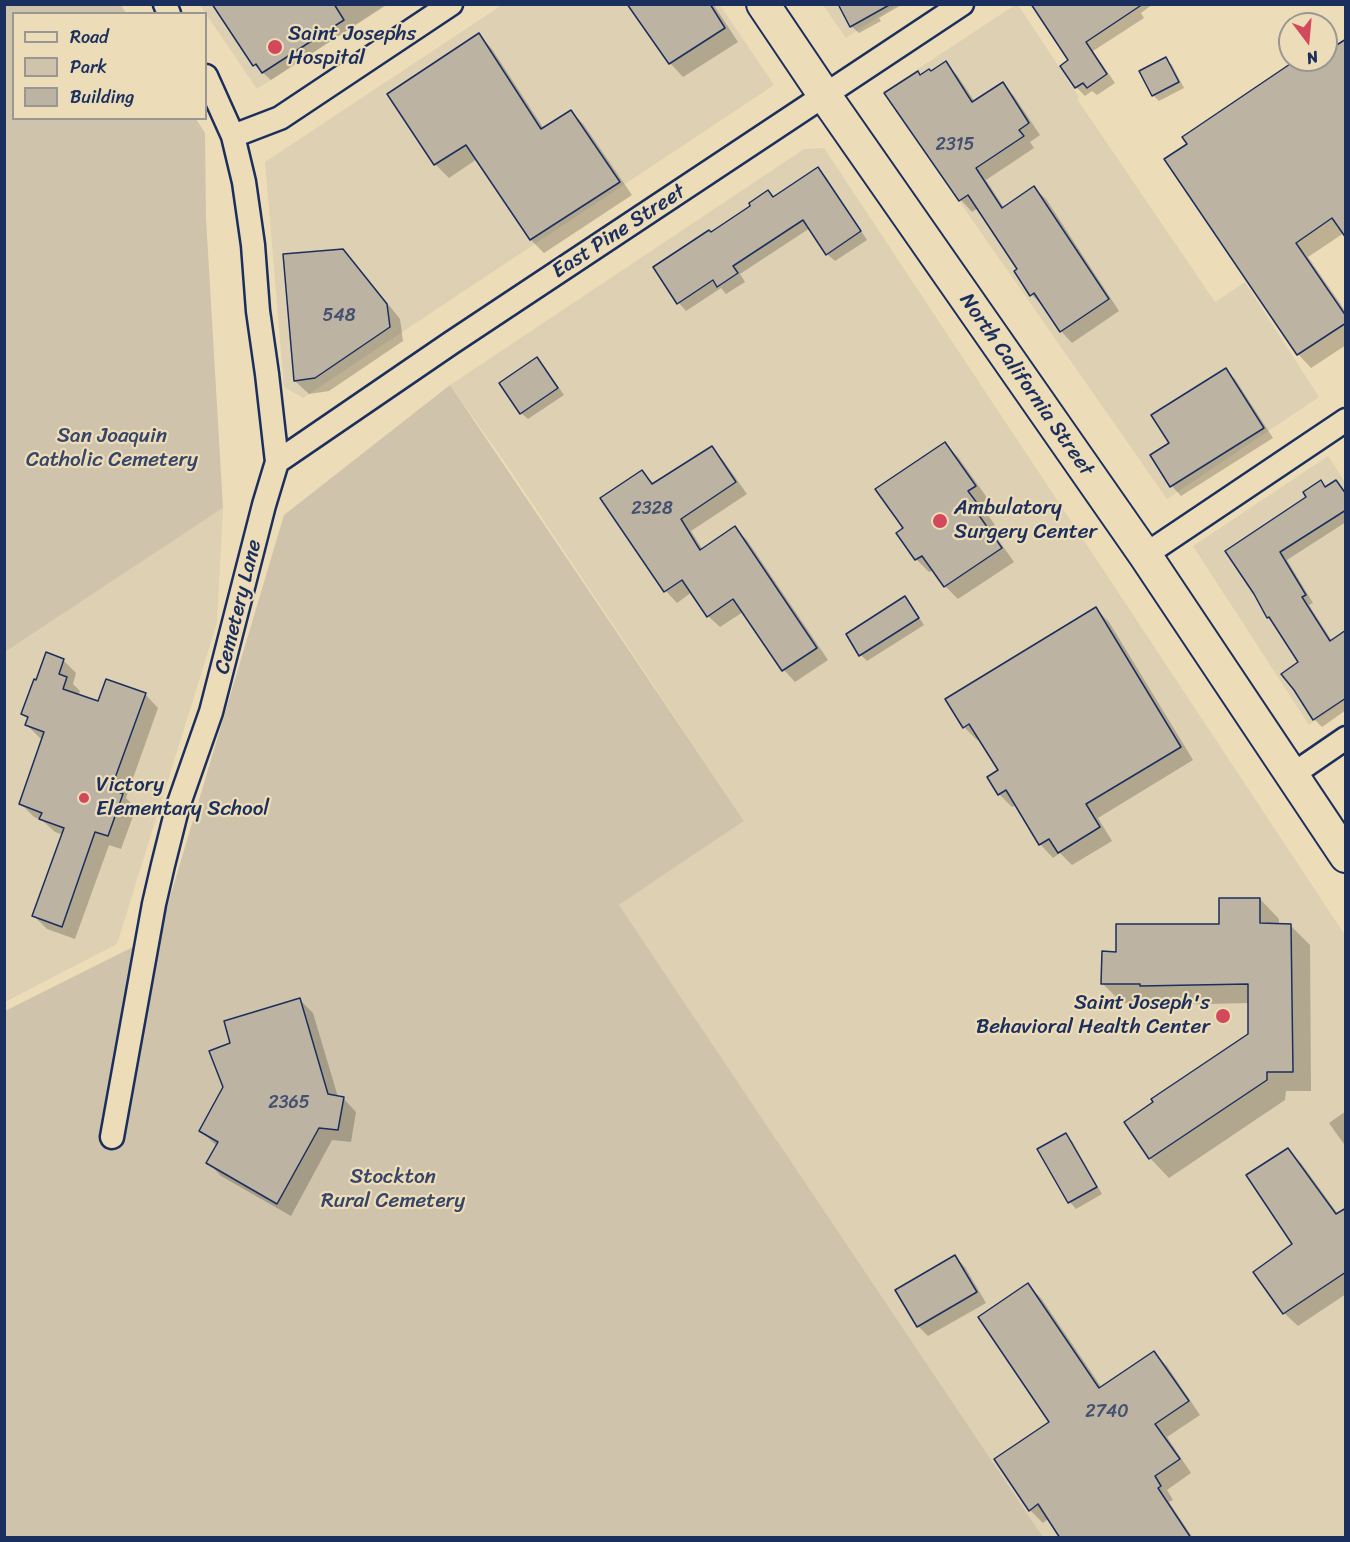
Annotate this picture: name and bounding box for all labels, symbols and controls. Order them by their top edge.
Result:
legend [12,12,207,120]
north arrow [1278,12,1338,72]
text: Road [70,21,109,53]
place label: Saint Josephs Hospital [288,22,416,72]
marker: Saint Josephs Hospital [266,38,284,56]
text: N [1303,42,1322,73]
text: Park [70,51,107,83]
text: Building [70,81,134,113]
house number: 2315 [936,134,974,156]
street label: East Pine Street [548,180,690,284]
street label: North California Street [953,289,1099,481]
house number: 548 [322,305,356,327]
park label: San Joaquin Catholic Cemetery [26,424,198,474]
place label: Ambulatory Surgery Center [954,496,1097,546]
house number: 2328 [631,498,673,520]
marker: Ambulatory Surgery Center [931,512,949,530]
street label: Cemetery Lane [210,537,268,677]
place label: Victory Elementary School [96,773,269,823]
marker: Victory Elementary School [77,791,91,805]
place label: Saint Joseph's Behavioral Health Center [976,991,1210,1041]
marker: Saint Joseph's Behavioral Health Center [1214,1007,1232,1025]
house number: 2365 [268,1092,310,1114]
park label: Stockton Rural Cemetery [321,1165,465,1215]
house number: 2740 [1085,1401,1129,1423]

